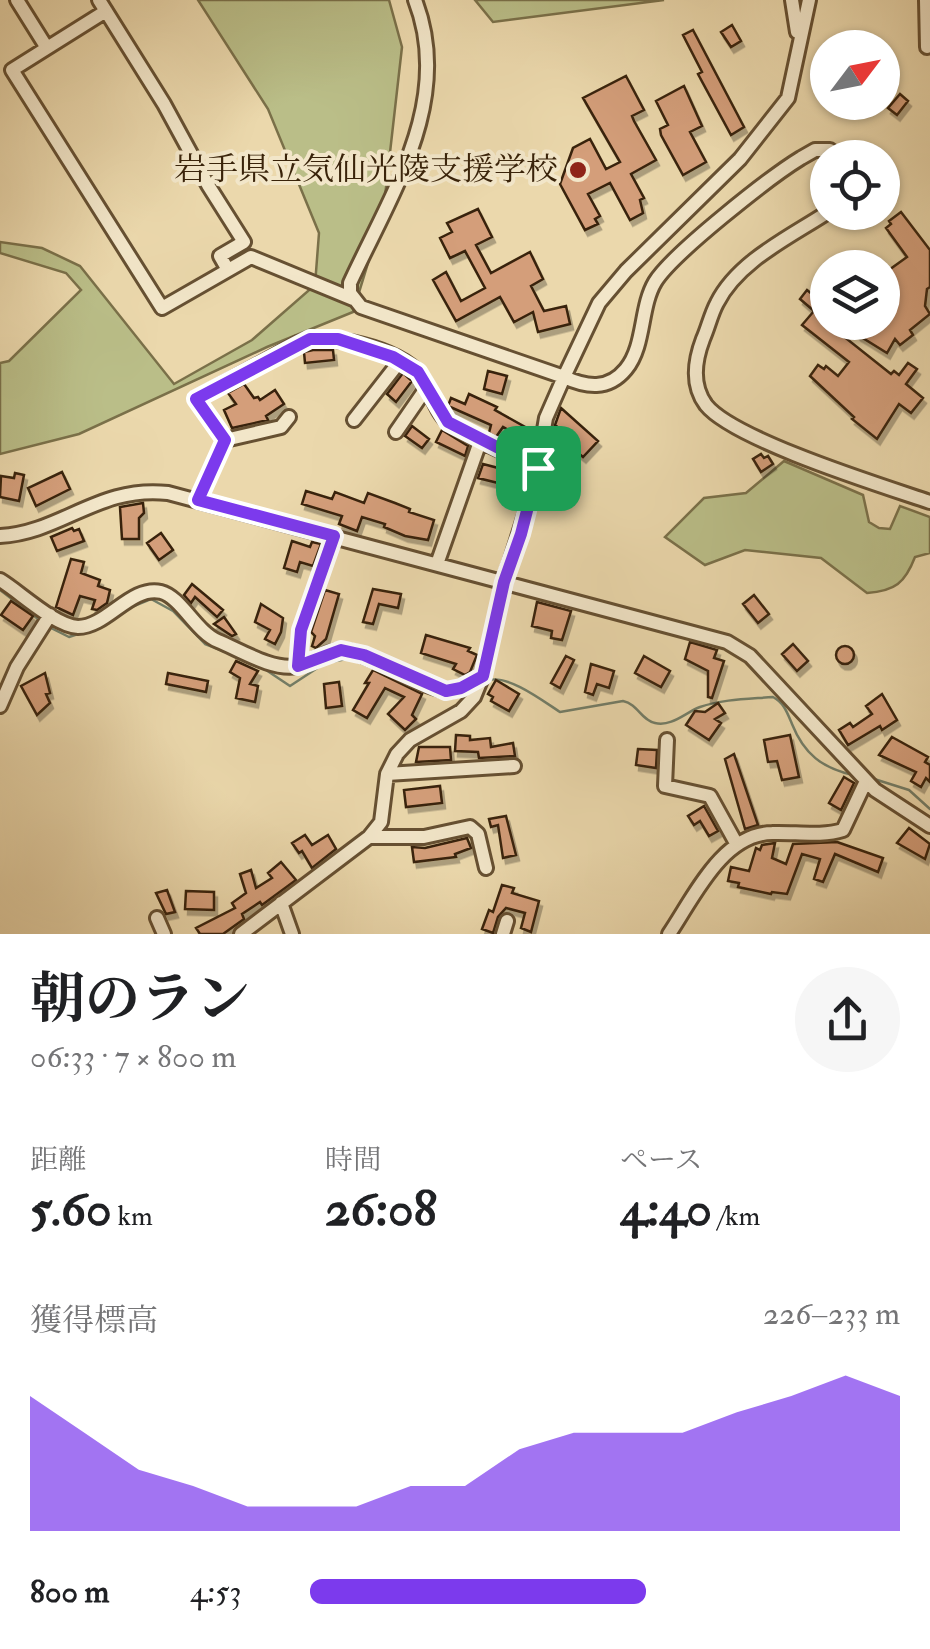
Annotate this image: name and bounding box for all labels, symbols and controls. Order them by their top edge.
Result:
north arrow [810,30,900,120]
map controls [810,30,900,340]
button: locate [810,140,900,230]
place label: 岩手県立気仙光陵支援学校 [174,150,558,190]
marker: 岩手県立気仙光陵支援学校 [567,159,589,181]
button: layers [810,250,900,340]
pin [496,426,581,511]
icon: arrive [511,441,566,496]
text: 朝のラン [30,965,250,1034]
button: share [795,967,900,1072]
text: 06:33 · 7 × 800 m [30,1037,236,1077]
text: 距離 [30,1143,86,1178]
text: 時間 [325,1143,381,1178]
text: ペース [620,1143,703,1178]
text: 5.60 [30,1178,112,1241]
text: 26:08 [325,1178,437,1241]
text: 4:40 [620,1178,712,1241]
text: km [112,1199,153,1234]
text: /km [712,1199,760,1234]
text: 226–233 m [763,1294,900,1334]
text: 獲得標高 [30,1301,158,1341]
text: 800 m [30,1572,109,1612]
text: 4:53 [190,1572,242,1612]

